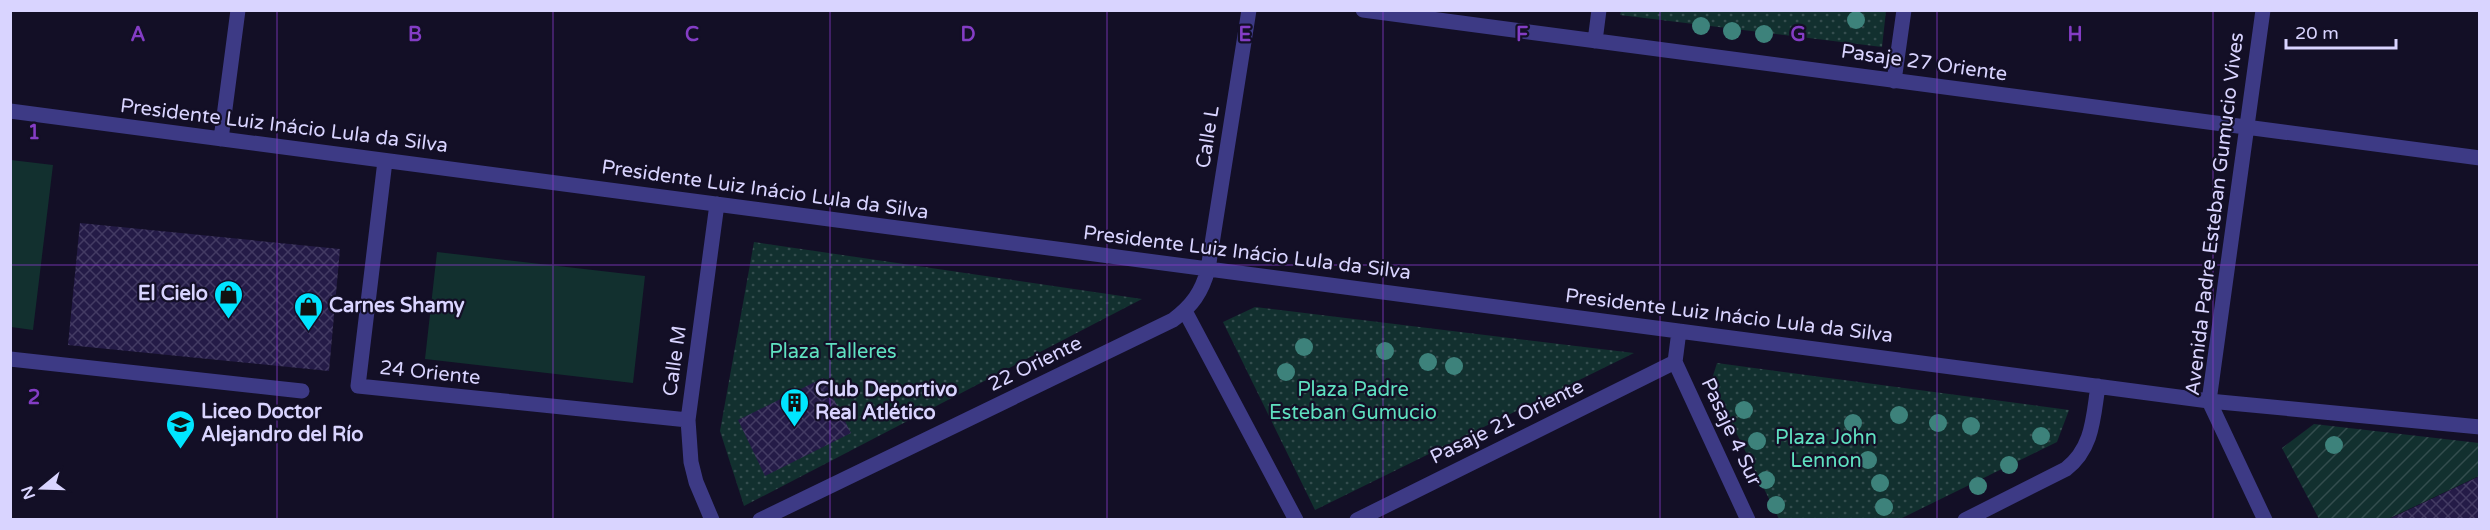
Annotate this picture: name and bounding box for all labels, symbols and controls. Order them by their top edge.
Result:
scale bar [2286,12,2396,50]
text: 20 m [2295,22,2339,44]
text: A [131,23,146,47]
text: B [408,23,422,47]
text: C [685,23,699,47]
text: D [960,23,976,47]
text: E [1239,23,1252,47]
text: F [1516,23,1528,47]
text: G [1790,23,1806,47]
text: H [2067,23,2083,47]
street label: Avenida Padre Esteban Gumucio Vives [2181,31,2249,397]
street label: Pasaje 27 Oriente [1839,39,2009,87]
street label: Presidente Luiz Inácio Lula da Silva [119,94,449,158]
street label: Calle L [1191,103,1225,170]
text: 1 [28,121,40,145]
street label: Presidente Luiz Inácio Lula da Silva [600,155,930,225]
street label: Presidente Luiz Inácio Lula da Silva [1082,221,1412,285]
shop icon: El Cielo [213,278,245,320]
place label: El Cielo [138,282,208,306]
street label: Presidente Luiz Inácio Lula da Silva [1564,284,1894,348]
shop icon: Carnes Shamy [292,290,324,332]
place label: Carnes Shamy [329,294,465,318]
street label: Calle M [658,324,692,398]
street label: 22 Oriente [984,331,1086,397]
park label: Plaza Talleres [769,340,897,364]
street label: 24 Oriente [378,356,482,390]
street label: Pasaje 21 Oriente [1426,374,1588,470]
street label: Pasaje 4 Sur [1696,374,1767,490]
place label: Club Deportivo Real Atlético [815,378,958,425]
park label: Plaza Padre Esteban Gumucio [1269,378,1437,425]
text: 2 [28,386,40,410]
building icon: Club Deportivo Real Atlético [778,386,810,428]
place label: Liceo Doctor Alejandro del Río [201,400,363,447]
school or university icon: Liceo Doctor Alejandro del Río [164,408,196,450]
park label: Plaza John Lennon [1775,426,1877,473]
north arrow [12,458,72,518]
text: N [17,483,40,502]

